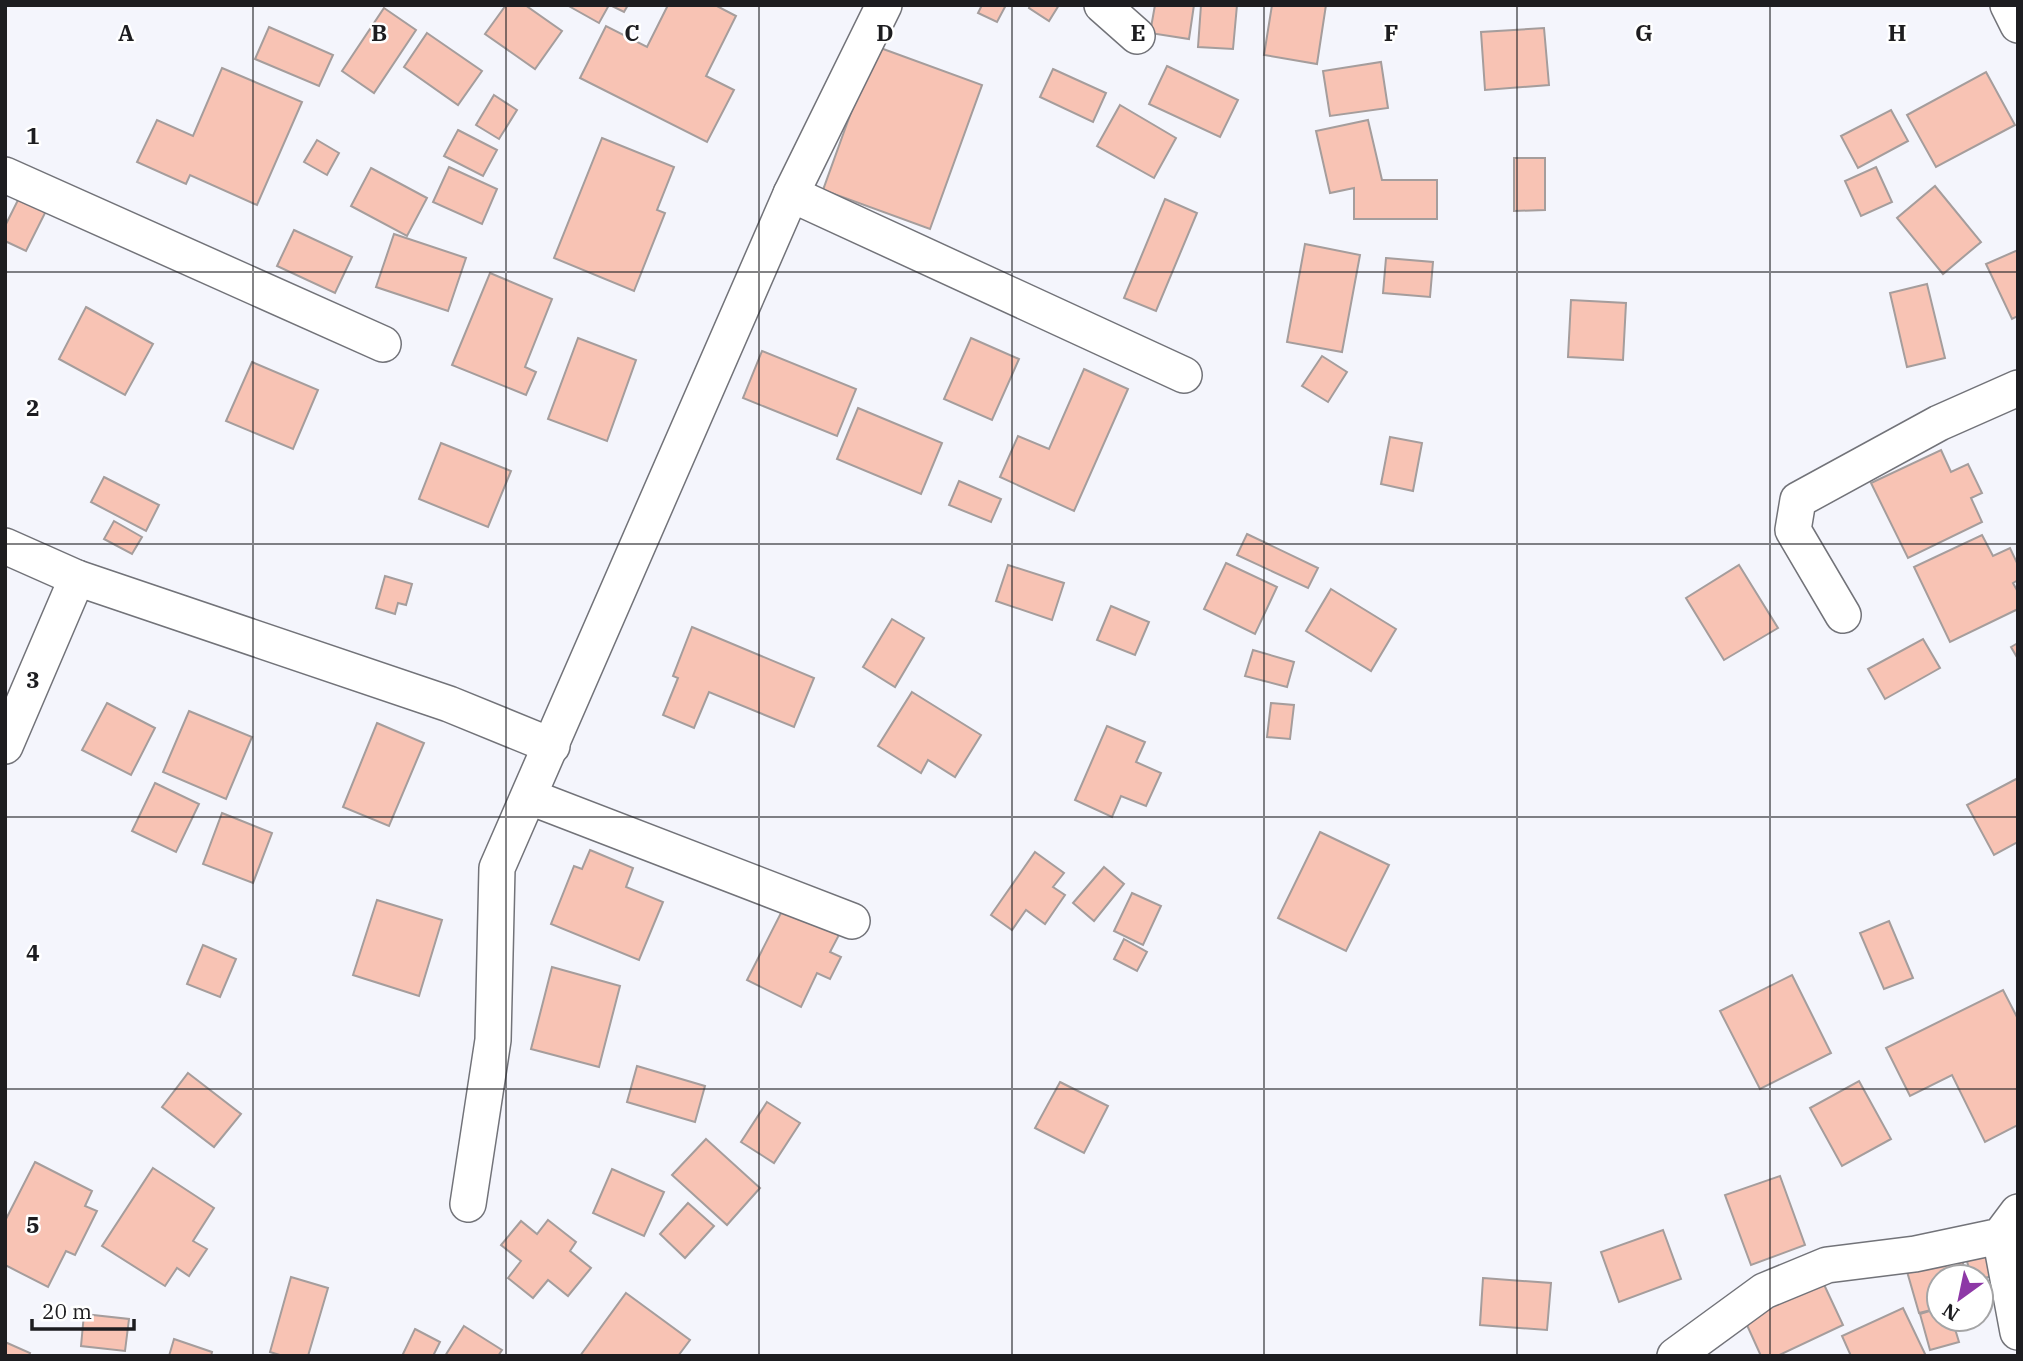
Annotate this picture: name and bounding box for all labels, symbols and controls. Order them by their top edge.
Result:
text: A [118,17,134,47]
text: B [371,17,387,47]
text: C [624,17,640,47]
text: D [876,17,894,47]
text: E [1130,17,1146,47]
text: F [1384,17,1398,47]
text: G [1635,17,1653,47]
text: H [1888,17,1906,47]
text: 1 [26,120,40,150]
text: 2 [26,392,40,422]
text: 3 [26,664,40,694]
text: 4 [26,937,40,967]
text: 5 [26,1209,40,1239]
north arrow [1925,1263,1995,1333]
scale bar [32,1288,133,1332]
text: 20 m [42,1297,92,1325]
text: N [1938,1298,1964,1326]

